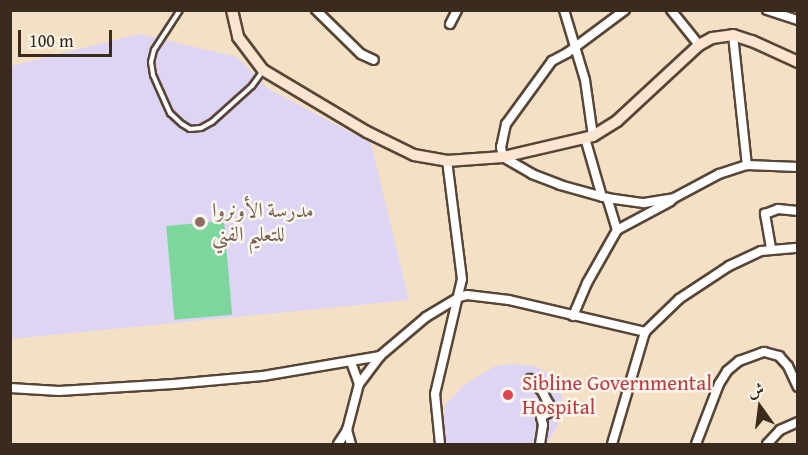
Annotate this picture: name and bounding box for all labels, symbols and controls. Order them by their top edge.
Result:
scale bar [21,18,116,56]
text: 100 m [29,27,74,54]
place label: مدرسة الأونروا للتعليم الفني [212,197,314,247]
marker: مدرسة الأونروا للتعليم الفني [193,215,207,229]
place label: Sibline Governmental Hospital [522,370,712,420]
text: ش [745,376,766,403]
north arrow [730,377,790,437]
marker: Sibline Governmental Hospital [499,386,517,404]

